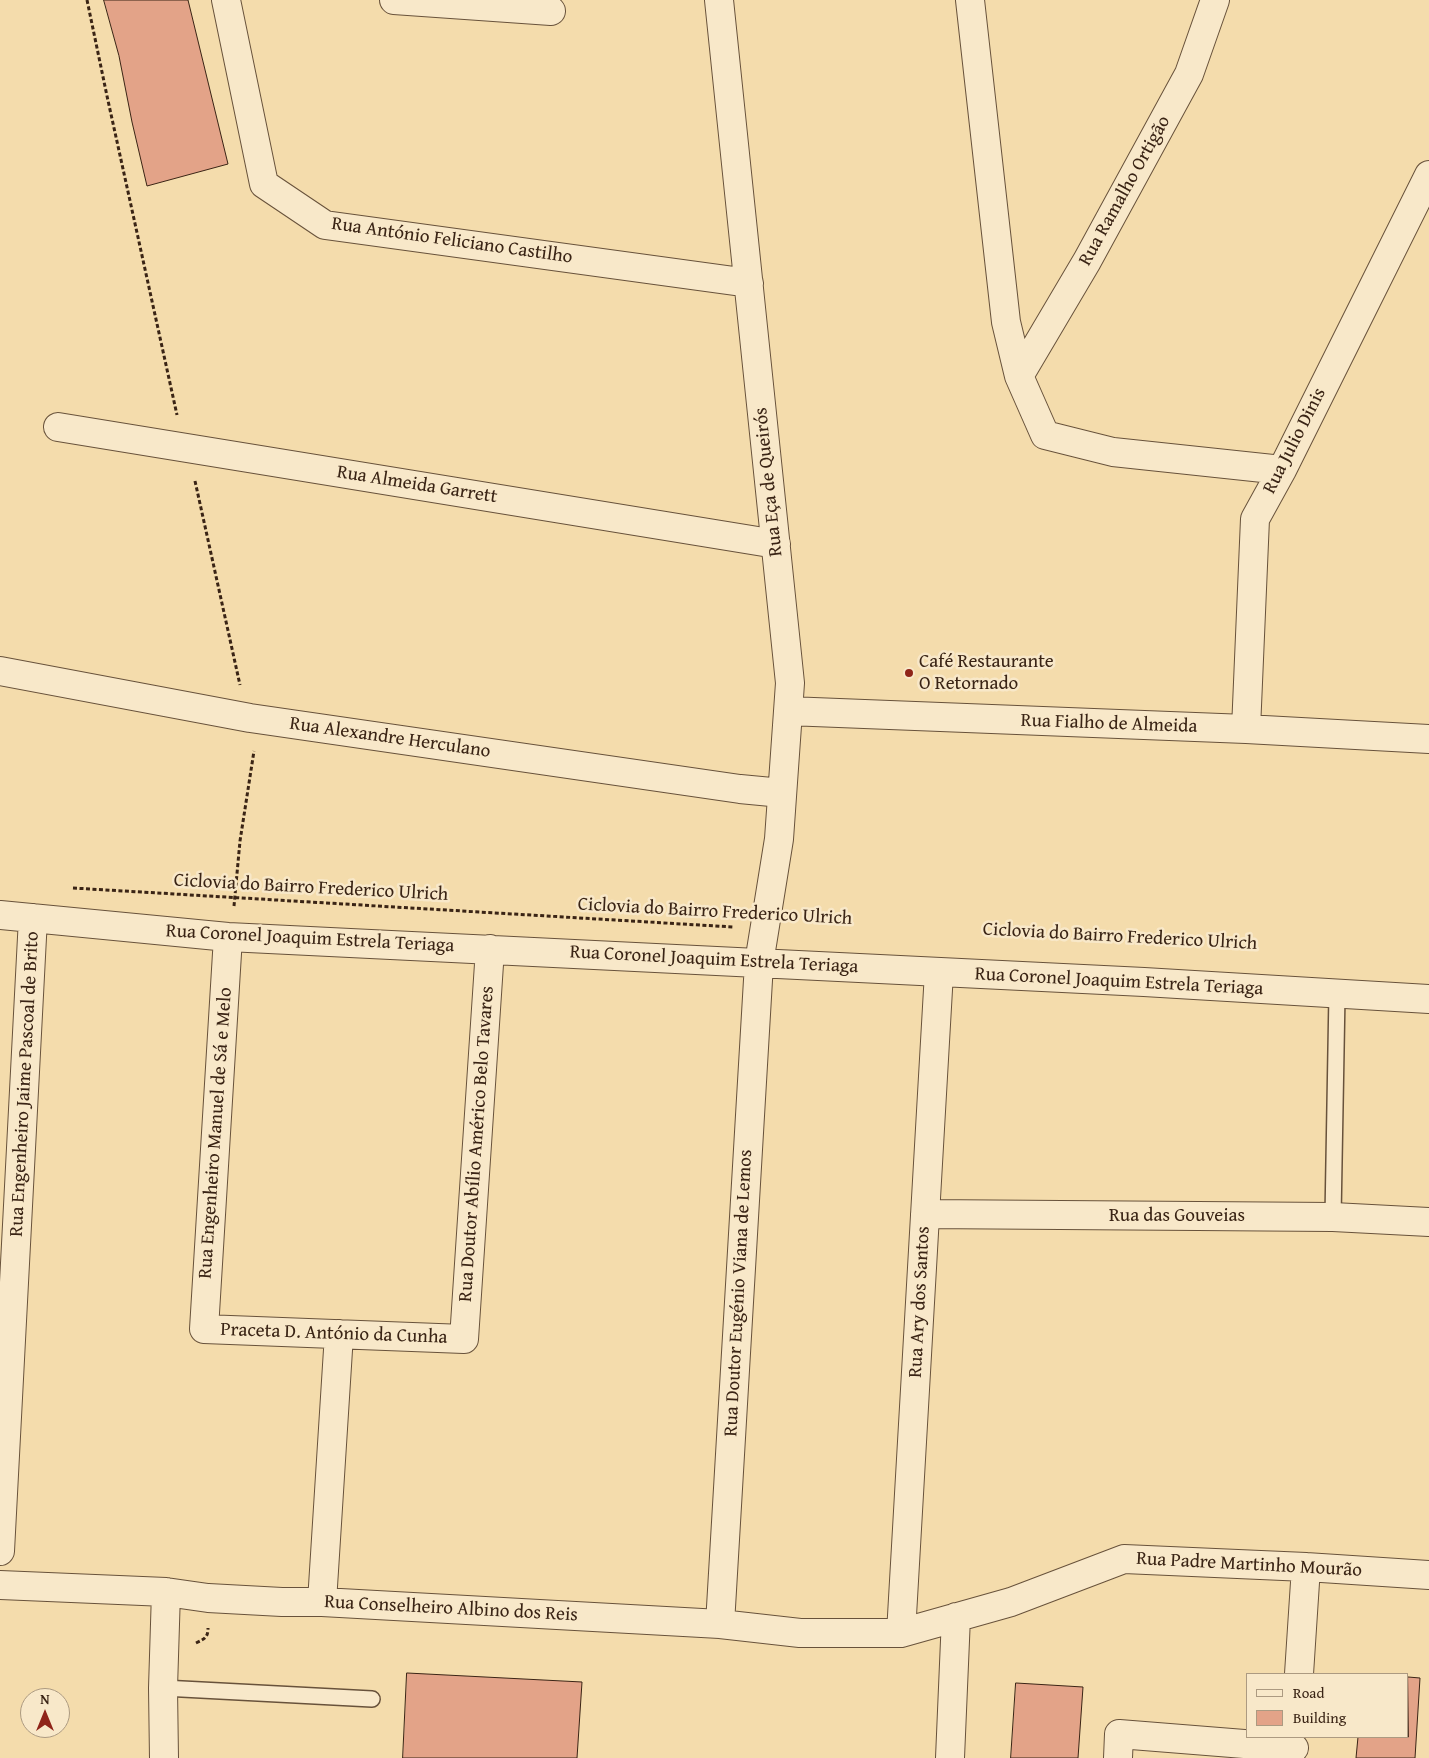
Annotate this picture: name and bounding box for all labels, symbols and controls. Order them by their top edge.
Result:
street label: Rua Ramalho Ortigão [1074,112,1176,270]
street label: Rua António Feliciano Castilho [330,213,574,269]
street label: Rua Julio Dinis [1259,384,1331,498]
street label: Rua Eça de Queirós [750,406,788,558]
street label: Rua Almeida Garrett [335,461,499,509]
place label: Café Restaurante O Retornado [919,651,1054,695]
marker: Café Restaurante O Retornado [903,667,915,679]
street label: Rua Fialho de Almeida [1020,710,1198,738]
street label: Rua Alexandre Herculano [288,713,492,763]
street label: Ciclovia do Bairro Frederico Ulrich [173,869,449,907]
street label: Ciclovia do Bairro Frederico Ulrich [577,893,853,931]
street label: Ciclovia do Bairro Frederico Ulrich [982,918,1258,956]
street label: Rua Coronel Joaquim Estrela Teriaga [165,920,455,958]
street label: Rua Engenheiro Jaime Pascoal de Brito [6,931,44,1237]
street label: Rua Coronel Joaquim Estrela Teriaga [569,941,859,979]
street label: Rua Coronel Joaquim Estrela Teriaga [974,963,1264,1001]
street label: Rua Doutor Abílio Américo Belo Tavares [455,985,499,1303]
street label: Rua Engenheiro Manuel de Sá e Melo [194,986,238,1280]
street label: Rua Doutor Eugénio Viana de Lemos [720,1149,758,1437]
street label: Rua das Gouveias [1109,1205,1245,1227]
street label: Rua Ary dos Santos [905,1226,935,1378]
street label: Praceta D. António da Cunha [220,1319,448,1349]
street label: Rua Padre Martinho Mourão [1136,1548,1362,1582]
street label: Rua Conselheiro Albino dos Reis [324,1591,578,1627]
legend [1246,1673,1409,1738]
text: Road [1293,1682,1324,1703]
north arrow [20,1688,70,1738]
text: N [40,1689,50,1709]
text: Building [1293,1707,1346,1728]

